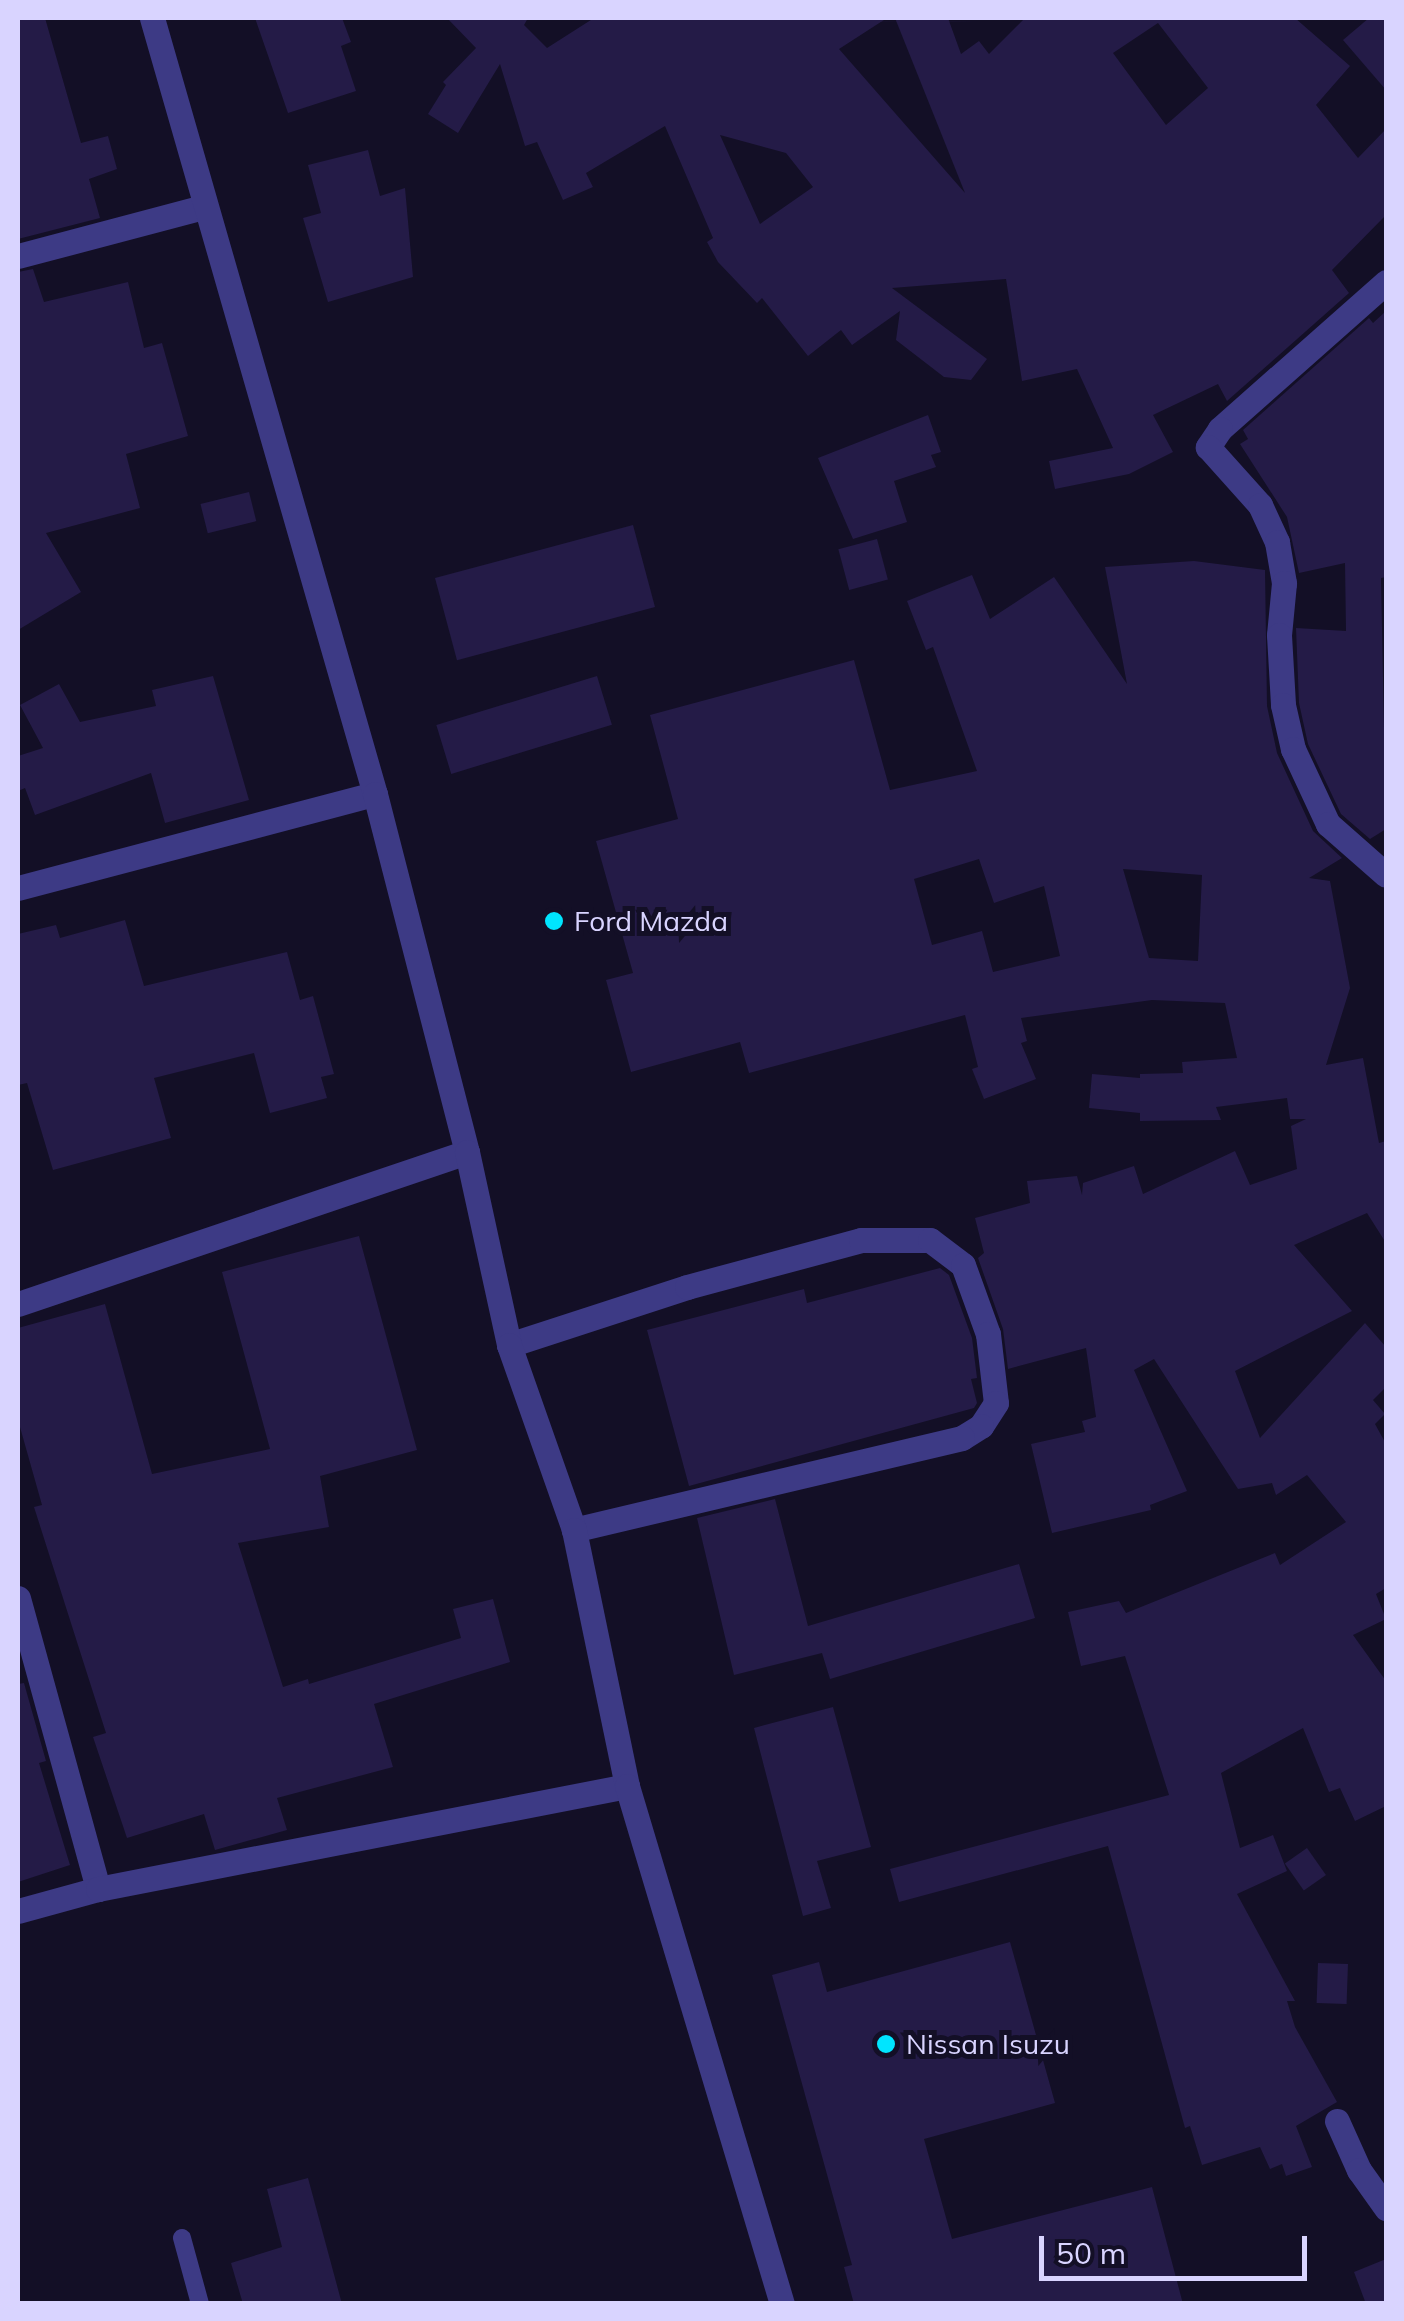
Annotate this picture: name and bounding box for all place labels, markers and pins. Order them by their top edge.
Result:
place label: Ford Mazda [574,904,728,938]
marker: Ford Mazda [543,910,565,932]
place label: Nissan Isuzu [906,2027,1070,2061]
marker: Nissan Isuzu [875,2033,897,2055]

